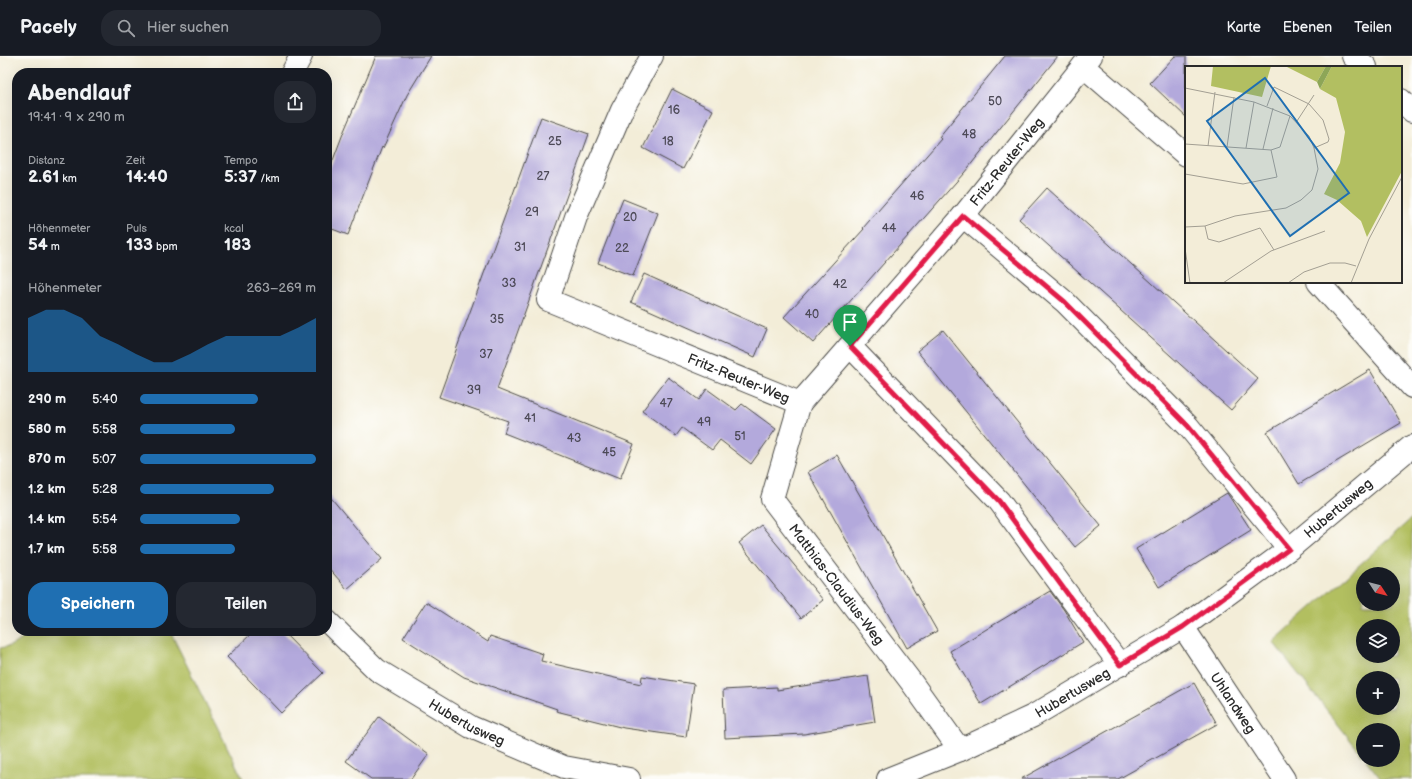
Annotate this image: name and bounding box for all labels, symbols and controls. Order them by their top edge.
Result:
search box [101,10,381,46]
text: Pacely [20,16,77,39]
icon: search [115,17,137,39]
text: Hier suchen [147,18,229,37]
text: Karte [1227,19,1261,36]
text: Ebenen [1283,19,1332,36]
text: Teilen [1354,19,1392,36]
inset map [1185,66,1402,283]
text: Abendlauf [28,80,131,107]
button: share [274,81,316,123]
house number: 50 [988,94,1002,109]
house number: 16 [668,103,680,118]
text: 19:41 · 9 × 290 m [28,109,125,125]
street label: Fritz-Reuter-Weg [966,114,1047,209]
house number: 48 [962,127,976,142]
house number: 25 [548,134,562,149]
house number: 18 [662,134,674,149]
text: Distanz [28,154,65,167]
text: Zeit [126,154,145,167]
text: Tempo [224,154,258,167]
text: 2.61 [28,167,59,187]
text: 14:40 [126,167,168,187]
text: 5:37 [224,167,257,187]
house number: 27 [537,169,550,184]
text: km [59,172,77,185]
text: /km [257,172,280,185]
house number: 46 [910,189,924,204]
house number: 29 [525,205,539,220]
house number: 20 [623,210,637,225]
house number: 44 [882,221,897,236]
text: Höhenmeter [28,222,90,235]
text: Puls [126,222,147,235]
text: kcal [224,222,244,235]
text: 54 [28,235,48,255]
text: 133 [126,235,153,255]
text: 183 [224,235,251,255]
text: m [48,240,60,253]
text: bpm [153,240,178,253]
house number: 31 [514,240,526,255]
house number: 22 [615,241,629,256]
house number: 33 [502,276,516,291]
house number: 42 [833,277,847,292]
text: Höhenmeter [28,280,102,296]
text: 263–269 m [246,280,316,296]
pin [833,305,867,346]
house number: 40 [805,307,819,322]
icon: arrive [839,311,861,333]
house number: 35 [490,312,504,327]
house number: 37 [479,347,493,362]
street label: Fritz-Reuter-Weg [685,350,792,406]
house number: 39 [467,383,481,398]
text: 290 m [28,391,66,407]
text: 5:40 [92,391,118,407]
house number: 47 [659,396,673,411]
house number: 41 [524,411,536,426]
house number: 49 [697,415,711,430]
text: 580 m [28,421,66,437]
text: 5:58 [92,421,117,437]
house number: 51 [734,429,746,444]
house number: 43 [567,431,581,446]
house number: 45 [602,445,616,460]
text: 870 m [28,451,66,467]
text: 5:07 [92,451,116,467]
street label: Hubertusweg [1300,475,1376,542]
text: 1.2 km [28,481,66,497]
text: 5:28 [92,481,117,497]
text: 1.4 km [28,511,65,527]
text: 5:54 [92,511,117,527]
street label: Matthias-Claudius-Weg [785,520,888,648]
text: 1.7 km [28,541,65,557]
text: 5:58 [92,541,117,557]
north arrow [1356,567,1400,611]
map controls [1356,567,1400,767]
button: Speichern [28,582,168,628]
button: Teilen [176,582,316,628]
button: layers [1356,619,1400,663]
street label: Hubertusweg [1032,664,1113,721]
street label: Uhlandweg [1207,669,1260,737]
button: + [1356,671,1400,715]
street label: Hubertusweg [426,695,508,749]
button: − [1356,723,1400,767]

